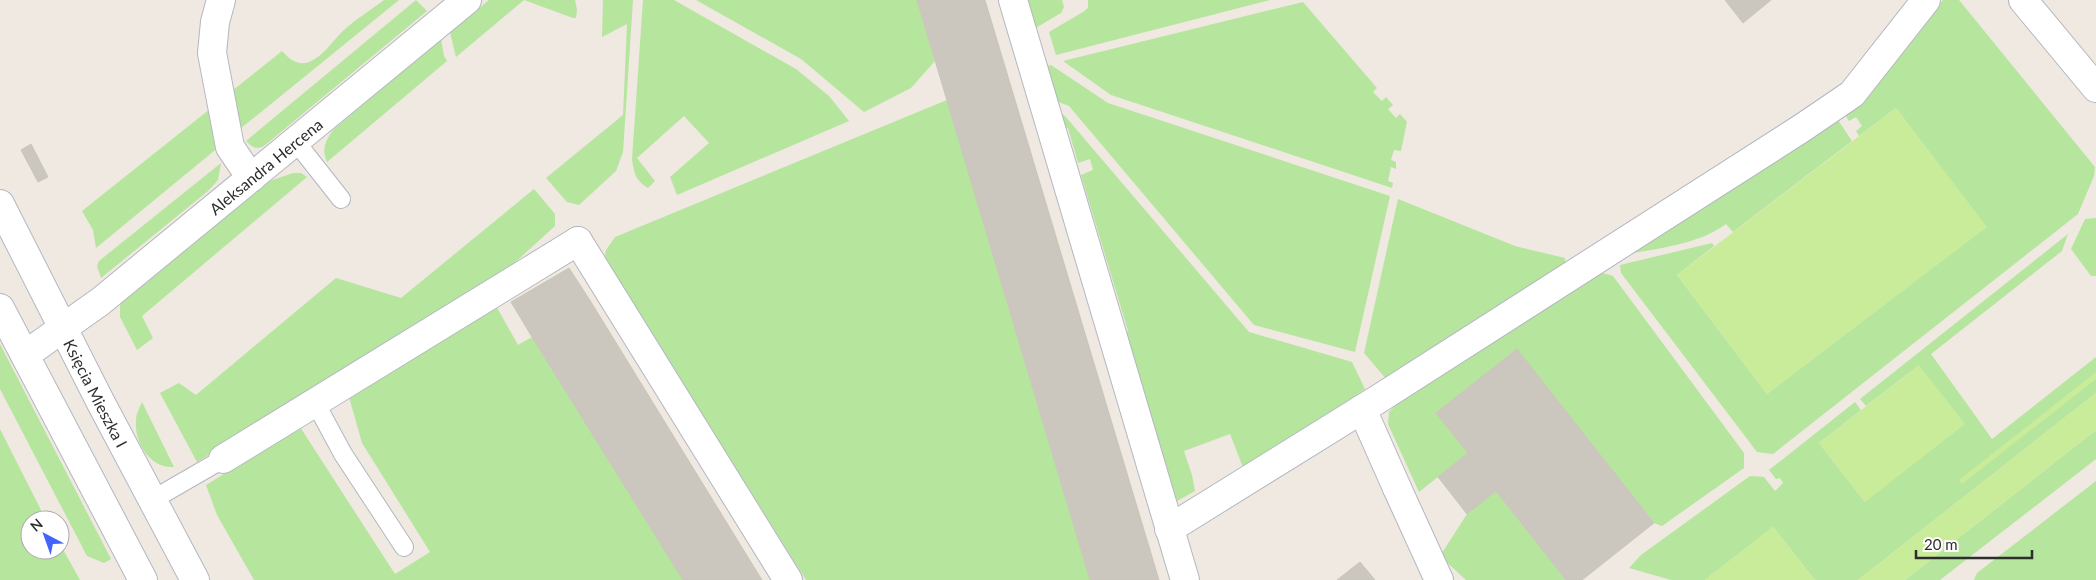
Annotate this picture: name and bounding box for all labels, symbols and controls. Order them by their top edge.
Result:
street label: Aleksandra Hercena [205,114,326,218]
street label: Księcia Mieszka I [60,336,132,450]
north arrow [20,510,70,560]
text: N [26,515,46,535]
scale bar [1916,528,2032,560]
text: 20 m [1924,535,1958,553]

